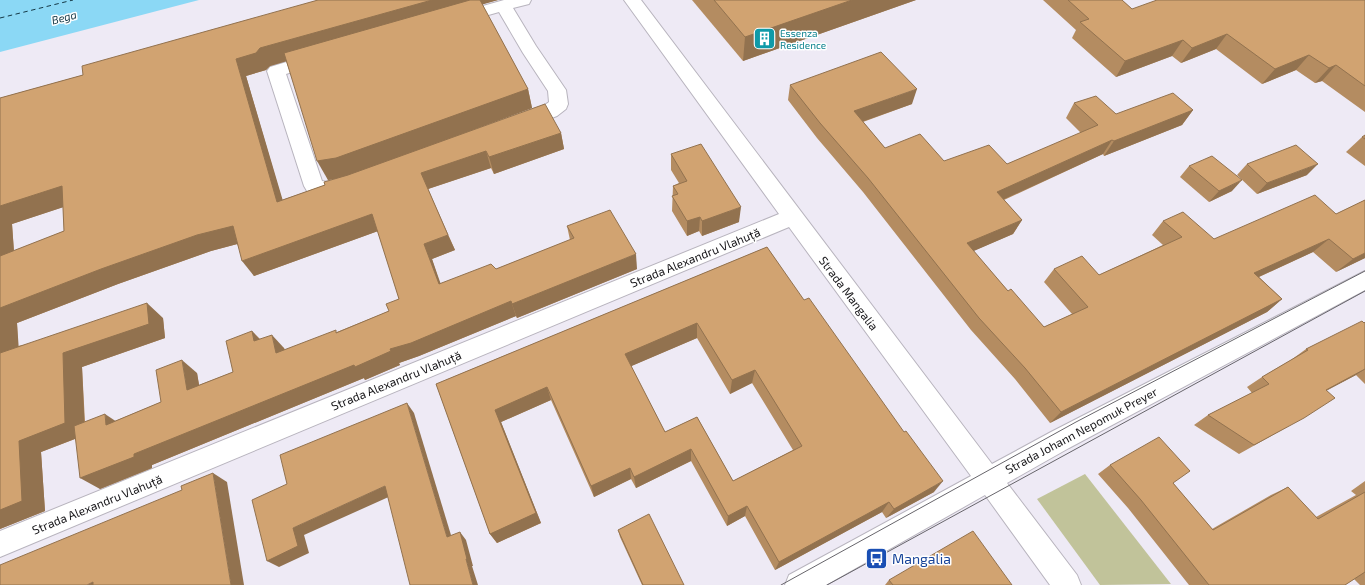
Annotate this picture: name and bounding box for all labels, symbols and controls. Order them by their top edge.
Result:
water label: Bega [50,8,78,26]
building icon: Essenza Residence [752,26,778,52]
place label: Essenza Residence [780,27,826,51]
street label: Strada Alexandru Vlahuță [628,224,763,291]
street label: Strada Mangalia [817,253,881,333]
street label: Strada Alexandru Vlahuță [329,347,464,414]
street label: Strada Johann Nepomuk Preyer [1003,384,1159,476]
street label: Strada Alexandru Vlahuță [30,471,165,538]
bus stop icon: Mangalia [864,545,890,571]
place label: Mangalia [892,550,951,567]

